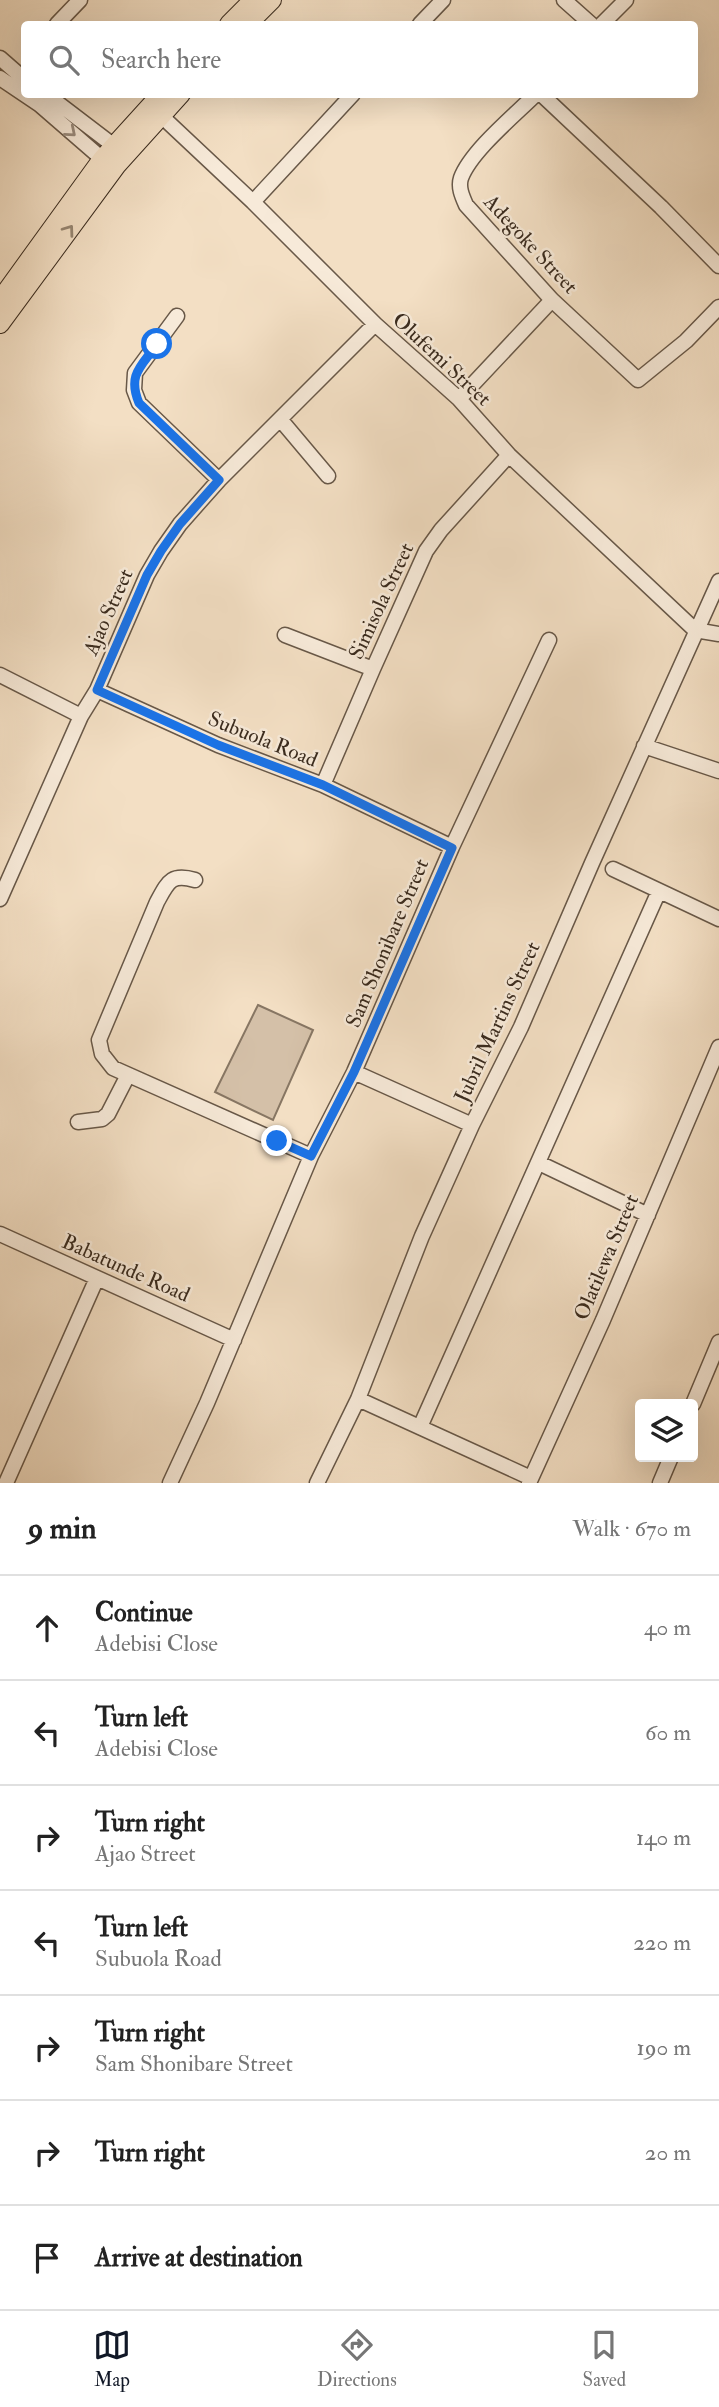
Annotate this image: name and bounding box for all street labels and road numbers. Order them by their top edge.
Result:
street label: Adegoke Street [477,188,584,300]
street label: Olufemi Street [387,307,497,412]
street label: Simisola Street [343,539,420,664]
street label: Ajao Street [77,565,140,661]
street label: Subuola Road [204,705,322,774]
street label: Sam Shonibare Street [340,855,435,1032]
street label: Jubril Martins Street [448,937,547,1108]
street label: Olatilewa Street [568,1190,645,1324]
street label: Babatunde Road [58,1228,195,1309]

